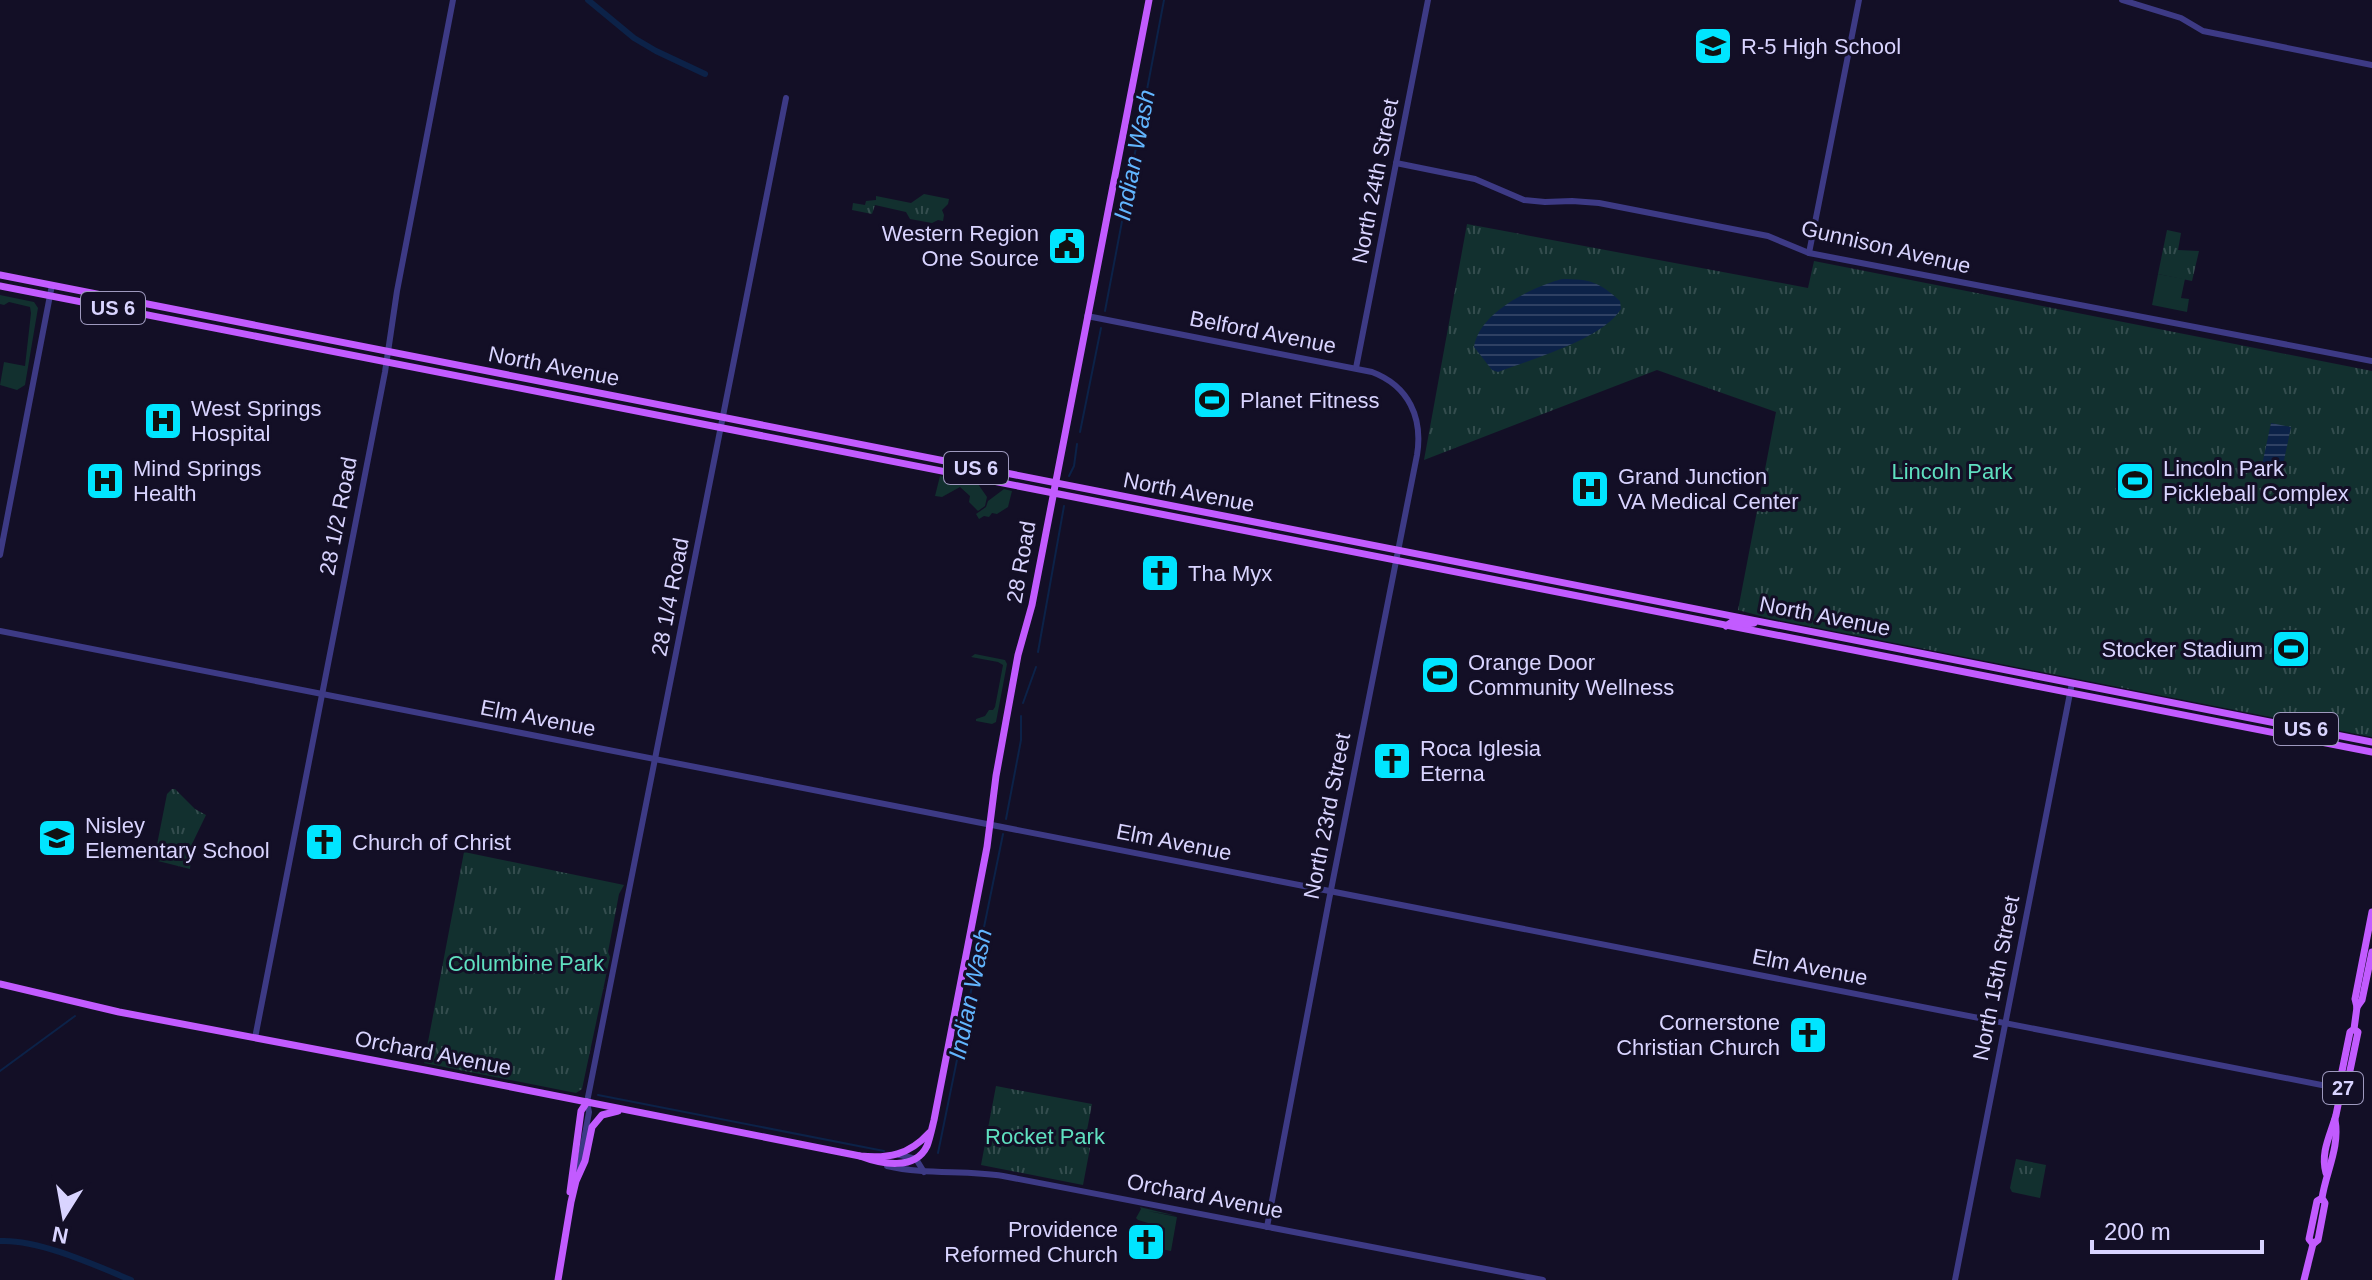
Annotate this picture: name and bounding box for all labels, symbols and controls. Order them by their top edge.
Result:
school or university icon: R-5 High School [1692,25,1734,67]
place label: R-5 High School [1741,34,1901,59]
water label: Indian Wash [1108,87,1160,223]
street label: North 24th Street [1347,96,1403,266]
street label: Gunnison Avenue [1799,215,1973,279]
place label: Western Region One Source [882,221,1039,271]
public building icon: Western Region One Source [1046,225,1088,267]
road number: US 6 [81,292,145,324]
street label: Belford Avenue [1188,306,1338,358]
street label: North Avenue [486,341,622,391]
sports icon: Planet Fitness [1191,379,1233,421]
place label: Planet Fitness [1240,388,1379,413]
place label: West Springs Hospital [191,396,321,446]
hospital icon: West Springs Hospital [142,400,184,442]
road number: US 6 [944,452,1008,484]
street label: 28 1/2 Road [314,455,362,577]
place label: Mind Springs Health [133,456,261,506]
place label: Lincoln Park Pickleball Complex [2163,456,2349,506]
park label: Lincoln Park [1891,459,2014,484]
hospital icon: Mind Springs Health [84,460,126,502]
sports icon: Lincoln Park Pickleball Complex [2114,460,2156,502]
place label: Grand Junction VA Medical Center [1618,464,1799,514]
street label: North Avenue [1121,467,1257,517]
hospital icon: Grand Junction VA Medical Center [1569,468,1611,510]
street label: 28 Road [1001,519,1041,605]
street label: 28 1/4 Road [646,536,694,658]
church icon: Tha Myx [1139,552,1181,594]
place label: Tha Myx [1188,561,1272,586]
street label: North Avenue [1757,591,1893,641]
sports icon: Stocker Stadium [2270,628,2312,670]
place label: Stocker Stadium [2102,637,2263,662]
place label: Orange Door Community Wellness [1468,650,1674,700]
sports icon: Orange Door Community Wellness [1419,654,1461,696]
street label: Elm Avenue [478,695,598,741]
road number: US 6 [2274,713,2338,745]
street label: North 23rd Street [1299,731,1355,901]
place label: Roca Iglesia Eterna [1420,736,1542,786]
church icon: Roca Iglesia Eterna [1371,740,1413,782]
place label: Nisley Elementary School [85,813,270,863]
school or university icon: Nisley Elementary School [36,817,78,859]
street label: Elm Avenue [1114,819,1234,865]
church icon: Church of Christ [303,821,345,863]
place label: Church of Christ [352,830,511,855]
street label: North 15th Street [1968,893,2024,1063]
water label: Indian Wash [943,926,997,1062]
street label: Elm Avenue [1750,944,1870,990]
park label: Columbine Park [448,951,605,976]
place label: Cornerstone Christian Church [1616,1010,1780,1060]
church icon: Cornerstone Christian Church [1787,1014,1829,1056]
street label: Orchard Avenue [353,1026,513,1080]
road number: 27 [2323,1072,2363,1104]
park label: Rocket Park [985,1124,1106,1149]
street label: Orchard Avenue [1125,1169,1285,1223]
north arrow [24,1176,104,1256]
scale bar [2092,1204,2262,1254]
place label: Providence Reformed Church [944,1217,1118,1267]
text: 200 m [2104,1218,2171,1245]
text: N [50,1221,70,1249]
church icon: Providence Reformed Church [1125,1221,1167,1263]

